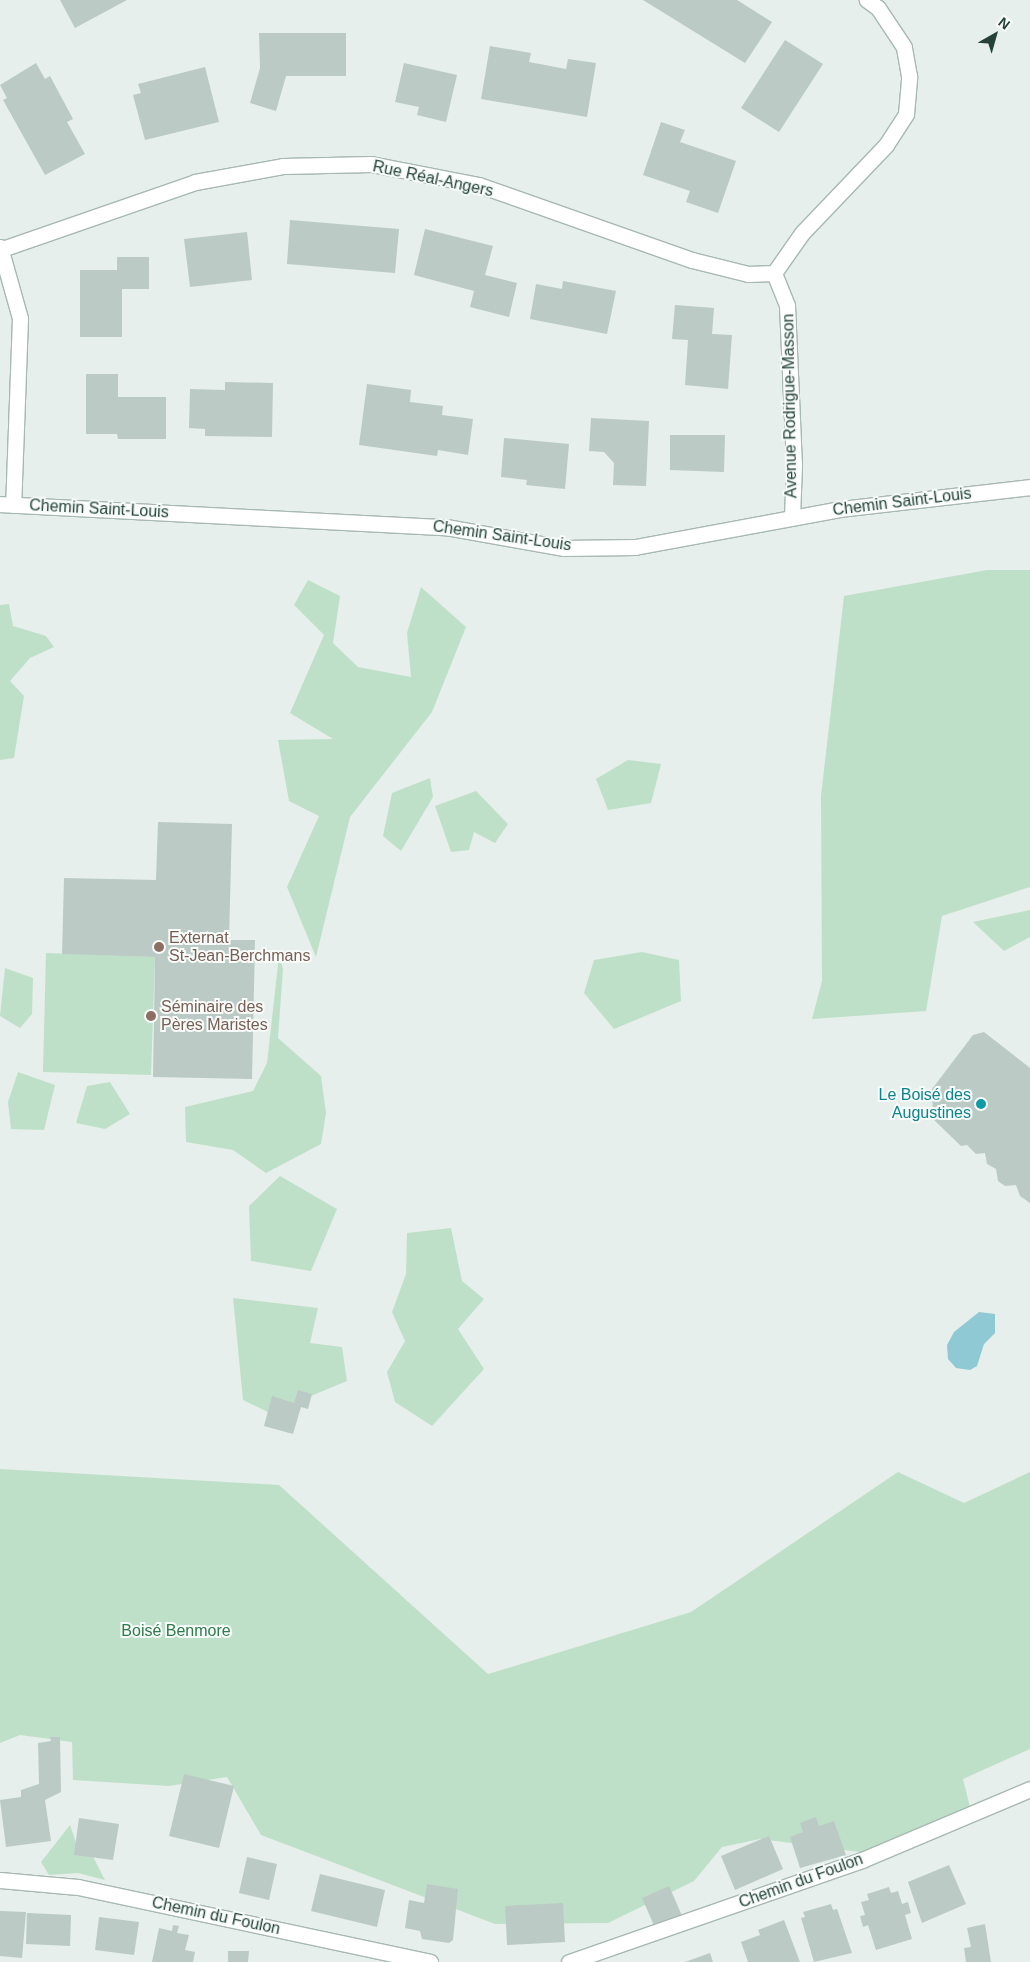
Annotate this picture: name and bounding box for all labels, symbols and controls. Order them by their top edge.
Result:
north arrow [970,10,1020,60]
text: N [995,14,1013,33]
street label: Rue Réal-Angers [371,157,495,201]
street label: Avenue Rodrigue-Masson [779,313,801,499]
street label: Chemin Saint-Louis [832,484,972,520]
street label: Chemin Saint-Louis [29,496,169,522]
street label: Chemin Saint-Louis [432,517,572,555]
place label: Externat St-Jean-Berchmans [169,928,310,966]
marker: Externat St-Jean-Berchmans [153,941,165,953]
place label: Séminaire des Pères Maristes [161,997,268,1035]
marker: Séminaire des Pères Maristes [145,1010,157,1022]
place label: Le Boisé des Augustines [878,1085,971,1123]
marker: Le Boisé des Augustines [975,1098,987,1110]
park label: Boisé Benmore [121,1621,231,1641]
street label: Chemin du Foulon [736,1850,866,1912]
street label: Chemin du Foulon [150,1893,282,1939]

